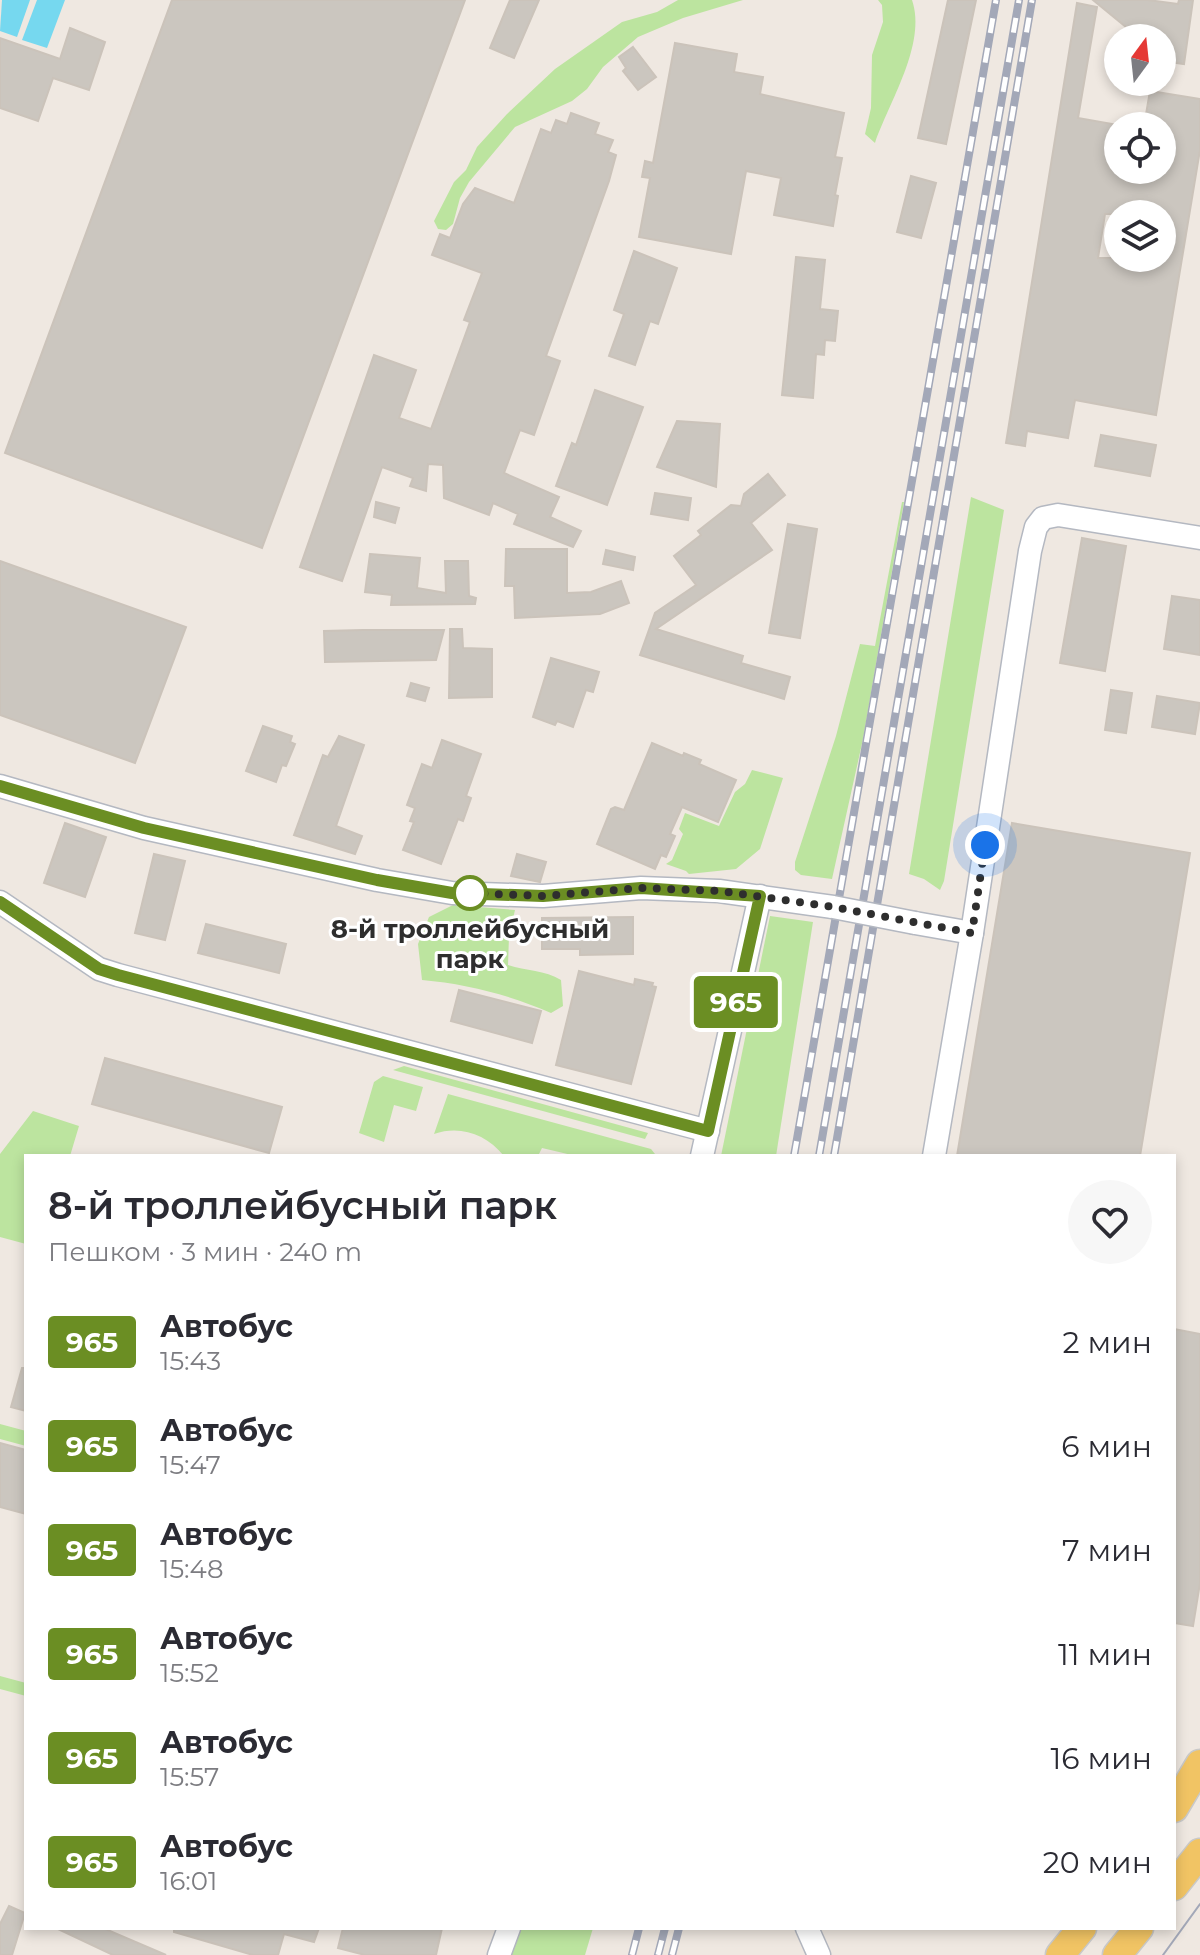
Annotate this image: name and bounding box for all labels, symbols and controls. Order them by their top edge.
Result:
north arrow [1104,24,1176,96]
map controls [1104,24,1176,272]
button: locate [1104,112,1176,184]
button: layers [1104,200,1176,272]
your location [965,825,1005,865]
marker: 8-й троллейбусный парк [453,876,487,910]
place label: 8-й троллейбусный парк [331,913,609,975]
line badge: 965 [690,976,782,1028]
text: 965 [710,985,762,1019]
button: heart [1068,1180,1152,1264]
text: 8-й троллейбусный парк [48,1182,557,1229]
text: Пешком · 3 мин · 240 m [48,1236,362,1268]
text: Автобус [160,1308,293,1345]
text: 2 мин [1063,1324,1152,1361]
text: 965 [66,1325,118,1359]
text: 15:43 [160,1345,221,1377]
text: Автобус [160,1412,293,1449]
text: 6 мин [1061,1428,1152,1465]
text: 965 [66,1429,118,1463]
text: 15:47 [160,1449,221,1481]
text: Автобус [160,1516,293,1553]
text: 7 мин [1062,1532,1152,1569]
text: 965 [66,1533,118,1567]
text: 15:48 [160,1553,224,1585]
text: Автобус [160,1620,293,1657]
text: 11 мин [1058,1636,1152,1673]
text: 965 [66,1637,118,1671]
text: 15:52 [160,1657,219,1689]
text: Автобус [160,1724,293,1761]
text: 16 мин [1050,1740,1152,1777]
text: 965 [66,1741,118,1775]
text: 15:57 [160,1761,219,1793]
text: Автобус [160,1828,293,1865]
text: 20 мин [1043,1844,1152,1881]
text: 965 [66,1845,118,1879]
text: 16:01 [160,1865,217,1897]

